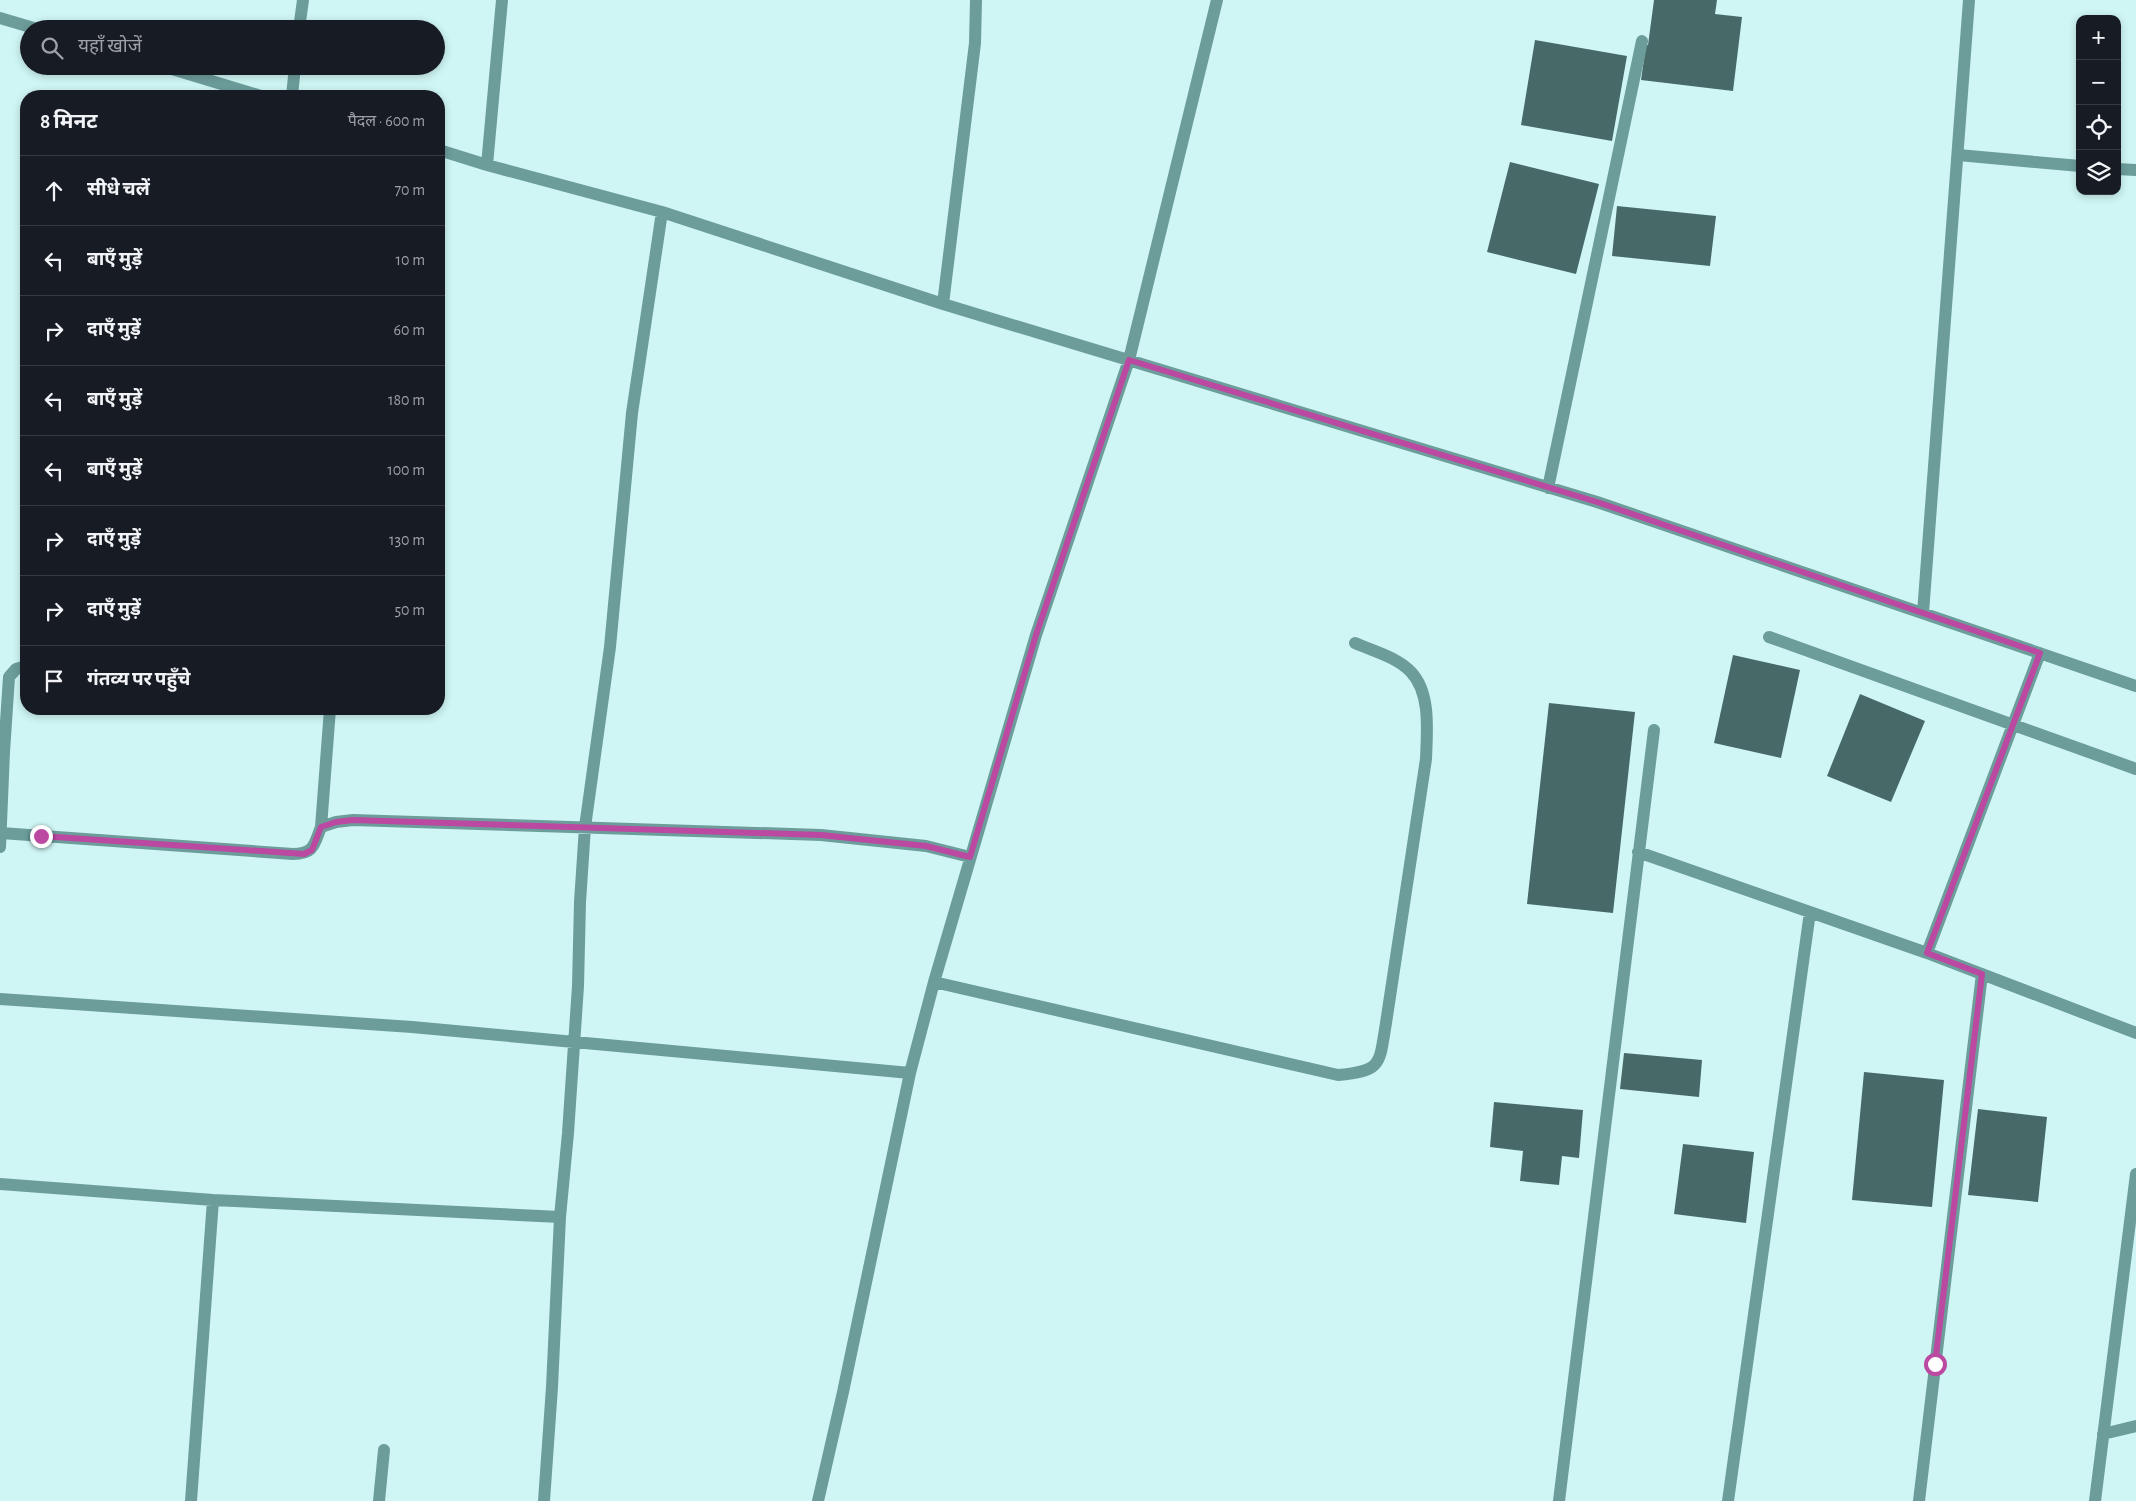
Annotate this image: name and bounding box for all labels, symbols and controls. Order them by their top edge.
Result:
map controls [2076,15,2121,195]
button: + [2076,15,2121,60]
search box [20,20,445,75]
icon: search [38,34,66,62]
text: यहाँ खोजें [78,37,142,56]
button: − [2076,60,2121,105]
button: locate [2076,105,2121,150]
text: 8 मिनट [40,111,98,132]
text: पैदल · 600 m [348,113,425,129]
button: layers [2076,150,2121,195]
icon: ahead [40,177,68,205]
text: सीधे चलें [87,180,150,199]
text: 70 m [394,182,425,198]
icon: left [40,247,68,275]
text: बाएँ मुड़ें [87,250,142,269]
text: 10 m [396,252,425,268]
icon: right [40,317,68,345]
text: दाएँ मुड़ें [87,320,141,339]
text: 60 m [394,322,425,338]
icon: left [40,387,68,415]
text: बाएँ मुड़ें [87,390,142,409]
text: 180 m [388,392,425,408]
icon: left [40,457,68,485]
text: बाएँ मुड़ें [87,460,142,479]
text: 100 m [387,462,425,478]
icon: right [40,527,68,555]
text: दाएँ मुड़ें [87,530,141,549]
text: 130 m [389,532,425,548]
icon: right [40,597,68,625]
text: दाएँ मुड़ें [87,600,141,619]
text: 50 m [394,602,425,618]
icon: arrive [40,667,68,695]
text: गंतव्य पर पहुँचे [87,670,190,689]
route end [30,825,53,848]
route start [1924,1353,1947,1376]

